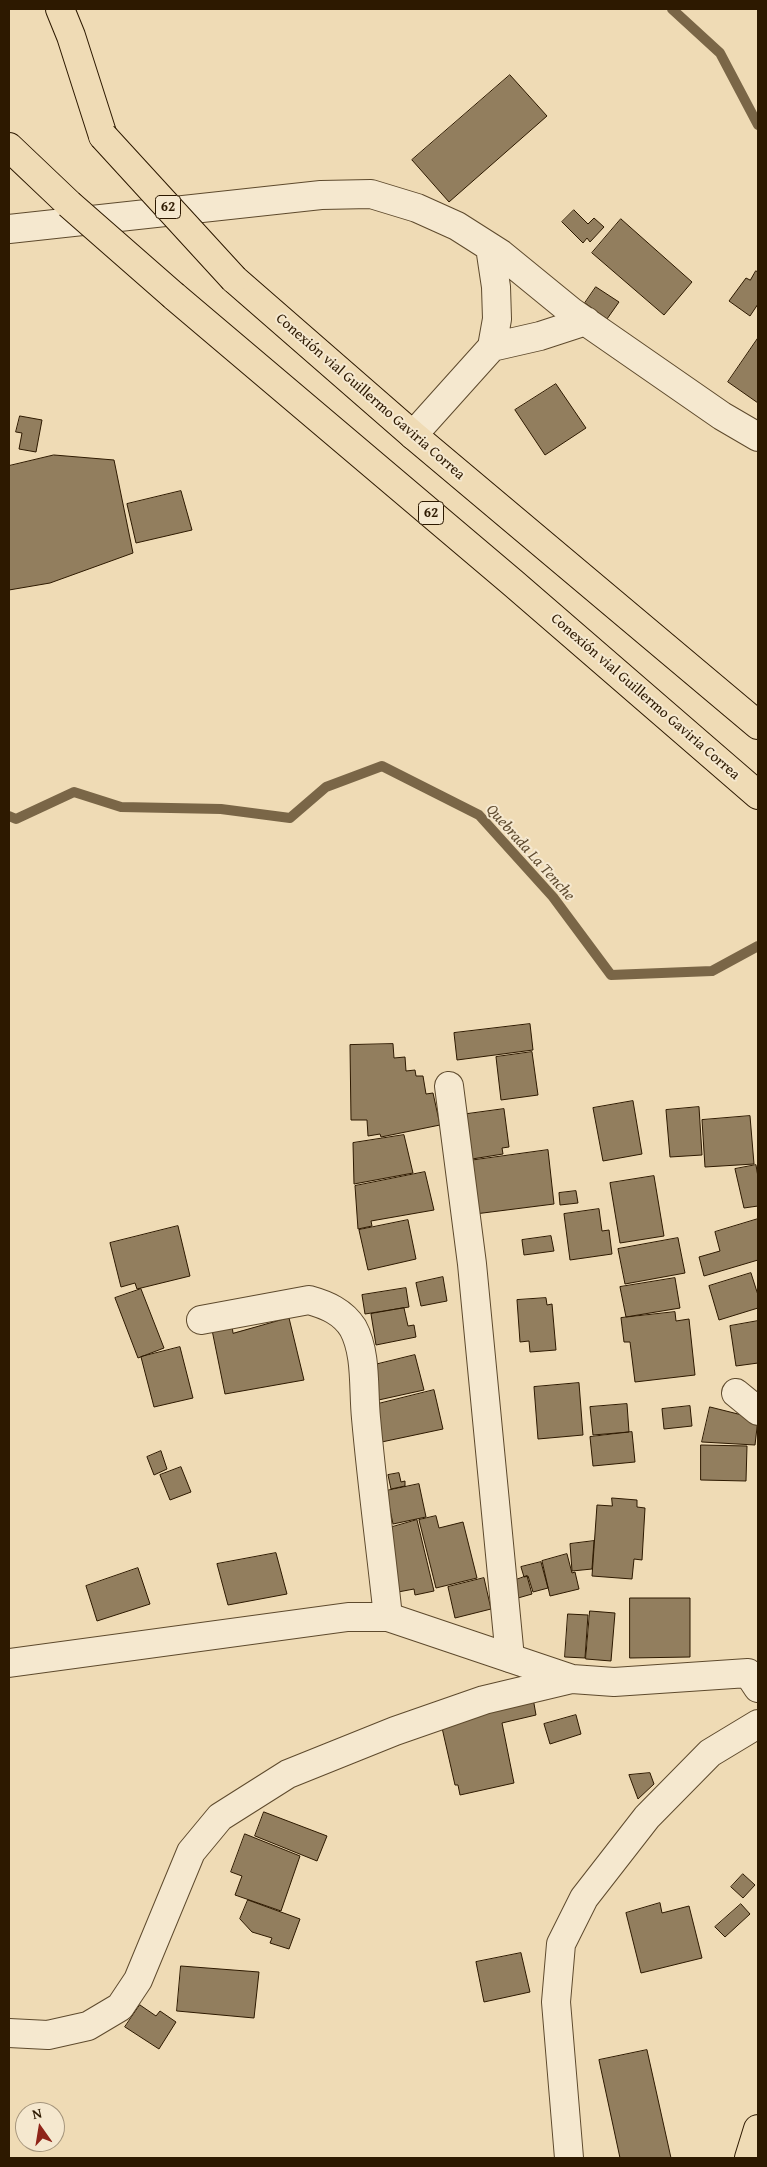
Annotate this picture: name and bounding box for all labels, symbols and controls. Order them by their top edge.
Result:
road number: 62 [156,196,180,218]
street label: Conexión vial Guillermo Gaviria Correa [272,310,468,484]
road number: 62 [418,502,444,524]
street label: Conexión vial Guillermo Gaviria Correa [547,610,743,784]
water label: Quebrada La Tenche [482,801,578,905]
north arrow [15,2102,65,2152]
text: N [30,2103,44,2124]

